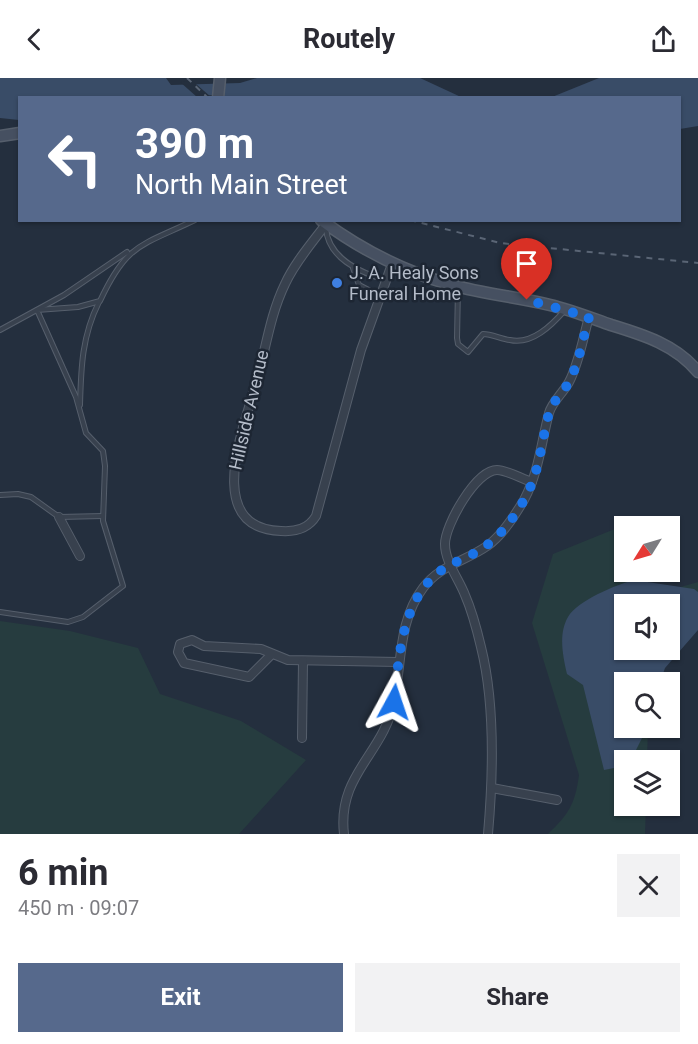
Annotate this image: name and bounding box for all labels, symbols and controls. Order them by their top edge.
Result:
icon: back [18,23,51,56]
text: Routely [303,23,395,55]
icon: share [647,23,680,56]
text: 390 m [135,119,254,168]
icon: left [36,120,114,198]
text: North Main Street [135,169,348,201]
pin [501,238,552,300]
icon: arrive [510,247,543,280]
place label: J. A. Healy Sons Funeral Home [349,262,479,304]
marker: J. A. Healy Sons Funeral Home [330,276,344,290]
street label: Hillside Avenue [224,348,273,472]
north arrow [614,516,680,582]
map controls [614,516,680,816]
button: sound [614,594,680,660]
position arrow [362,670,426,734]
button: search [614,672,680,738]
button: layers [614,750,680,816]
text: 6 min [18,852,109,894]
button: close [617,854,680,917]
text: 450 m · 09:07 [18,896,139,920]
button: Exit [18,963,343,1032]
button: Share [355,963,680,1032]

